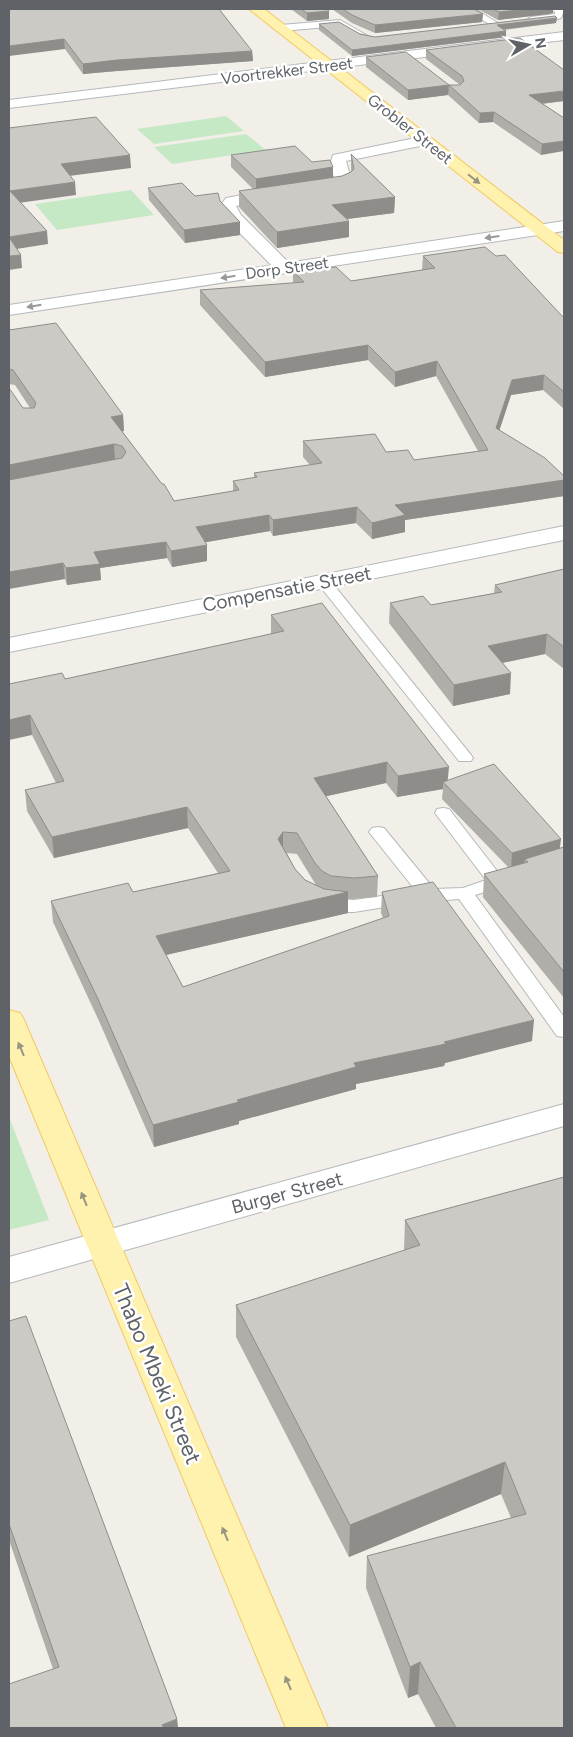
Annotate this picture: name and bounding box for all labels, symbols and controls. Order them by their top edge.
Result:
north arrow [503,20,553,70]
text: N [531,36,550,50]
street label: Voortrekker Street [220,53,354,89]
street label: Grobler Street [364,90,456,168]
one-way arrow [467,174,480,185]
one-way arrow [484,234,500,242]
street label: Dorp Street [244,253,330,283]
one-way arrow [219,273,235,281]
one-way arrow [25,302,41,310]
street label: Compensatie Street [201,561,373,617]
one-way arrow [17,1041,25,1056]
street label: Burger Street [229,1167,345,1219]
one-way arrow [80,1191,88,1206]
street label: Thabo Mbeki Street [107,1280,207,1468]
one-way arrow [220,1527,228,1541]
one-way arrow [283,1676,291,1690]

